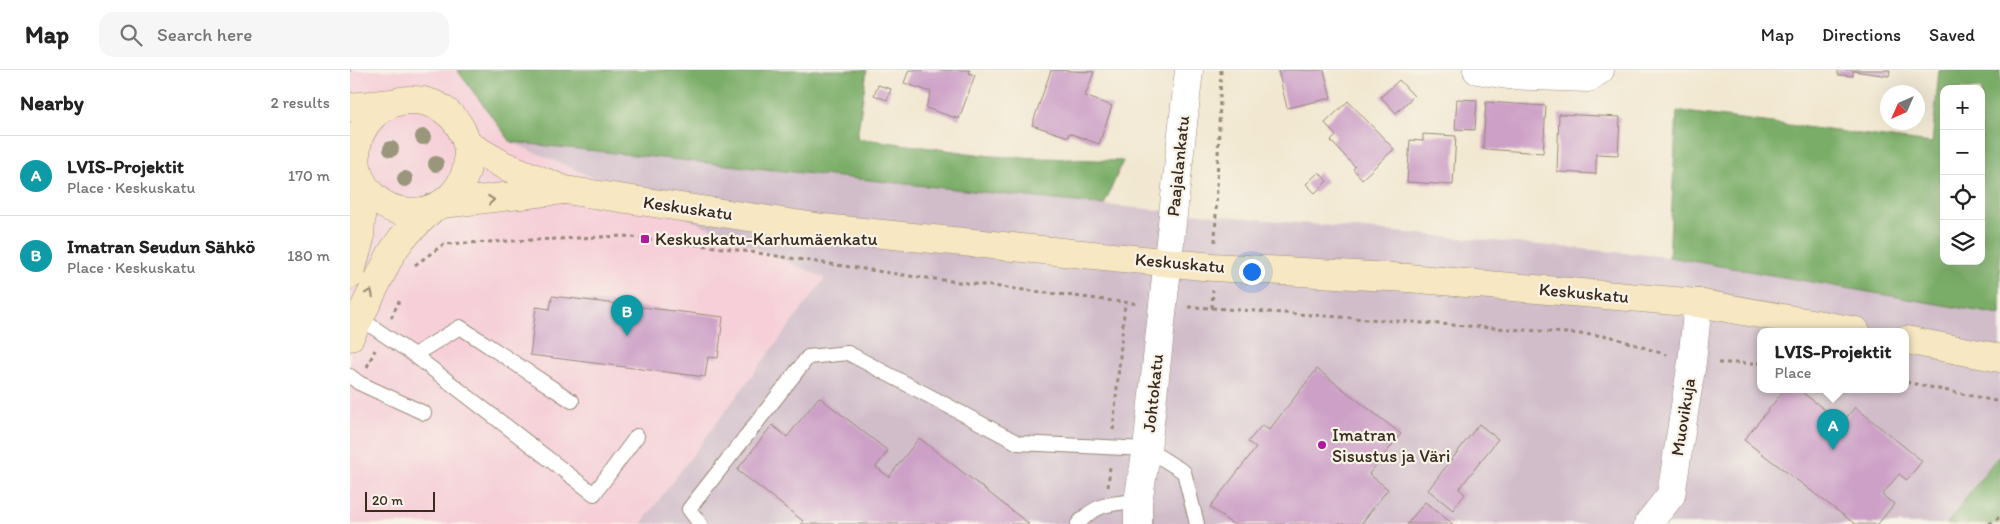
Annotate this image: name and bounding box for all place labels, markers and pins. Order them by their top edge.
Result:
place label: Keskuskatu-Karhumäenkatu [655,228,877,250]
marker: Keskuskatu-Karhumäenkatu [639,233,651,245]
pin: B [611,295,643,336]
pin: A [1817,409,1849,450]
place label: Imatran Sisustus ja Väri [1332,424,1450,467]
marker: Imatran Sisustus ja Väri [1316,439,1328,451]

